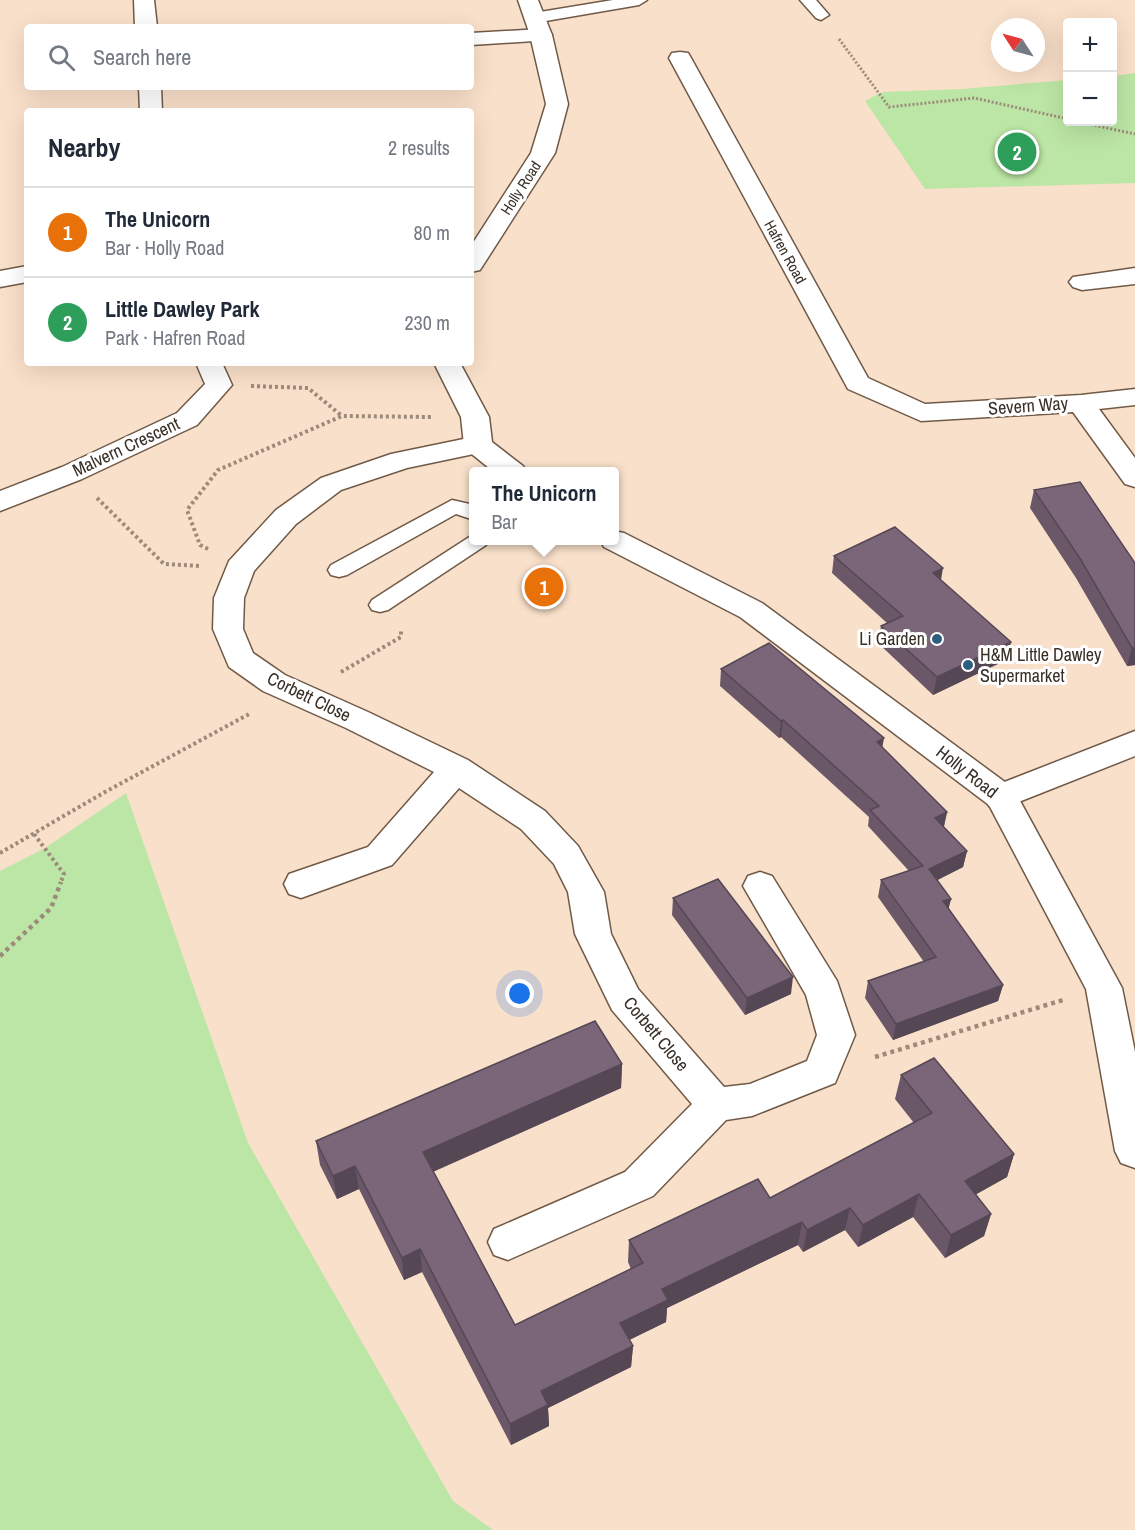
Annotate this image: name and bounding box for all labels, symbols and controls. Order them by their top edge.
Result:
north arrow [991,18,1045,72]
map controls [1063,18,1117,126]
button: + [1063,18,1117,72]
search box [24,24,474,90]
icon: search [45,41,78,74]
text: Search here [93,42,191,72]
button: − [1063,72,1117,126]
text: Nearby [48,130,120,165]
pin: 2 [998,130,1036,174]
text: 2 results [388,134,450,161]
street label: Holly Road [495,157,546,219]
text: The Unicorn [105,204,210,234]
street label: Hafren Road [759,216,812,287]
text: 1 [63,219,72,246]
text: 80 m [414,219,450,246]
text: Bar · Holly Road [105,234,224,261]
text: Little Dawley Park [105,294,259,324]
text: 2 [63,309,72,336]
text: 230 m [404,309,450,336]
text: Park · Hafren Road [105,324,245,351]
street label: Severn Way [987,390,1069,421]
street label: Malvern Crescent [68,411,183,482]
popup [469,467,619,545]
text: The Unicorn [491,478,597,508]
text: Bar [491,508,517,535]
pin: 1 [524,564,564,610]
place label: Li Garden [859,626,925,651]
marker: Li Garden [930,632,944,646]
place label: H&M Little Dawley Supermarket [980,642,1102,688]
marker: H&M Little Dawley Supermarket [961,658,975,672]
street label: Corbett Close [263,666,355,728]
street label: Holly Road [931,740,1003,804]
your location [505,979,534,1008]
street label: Corbett Close [618,991,695,1076]

